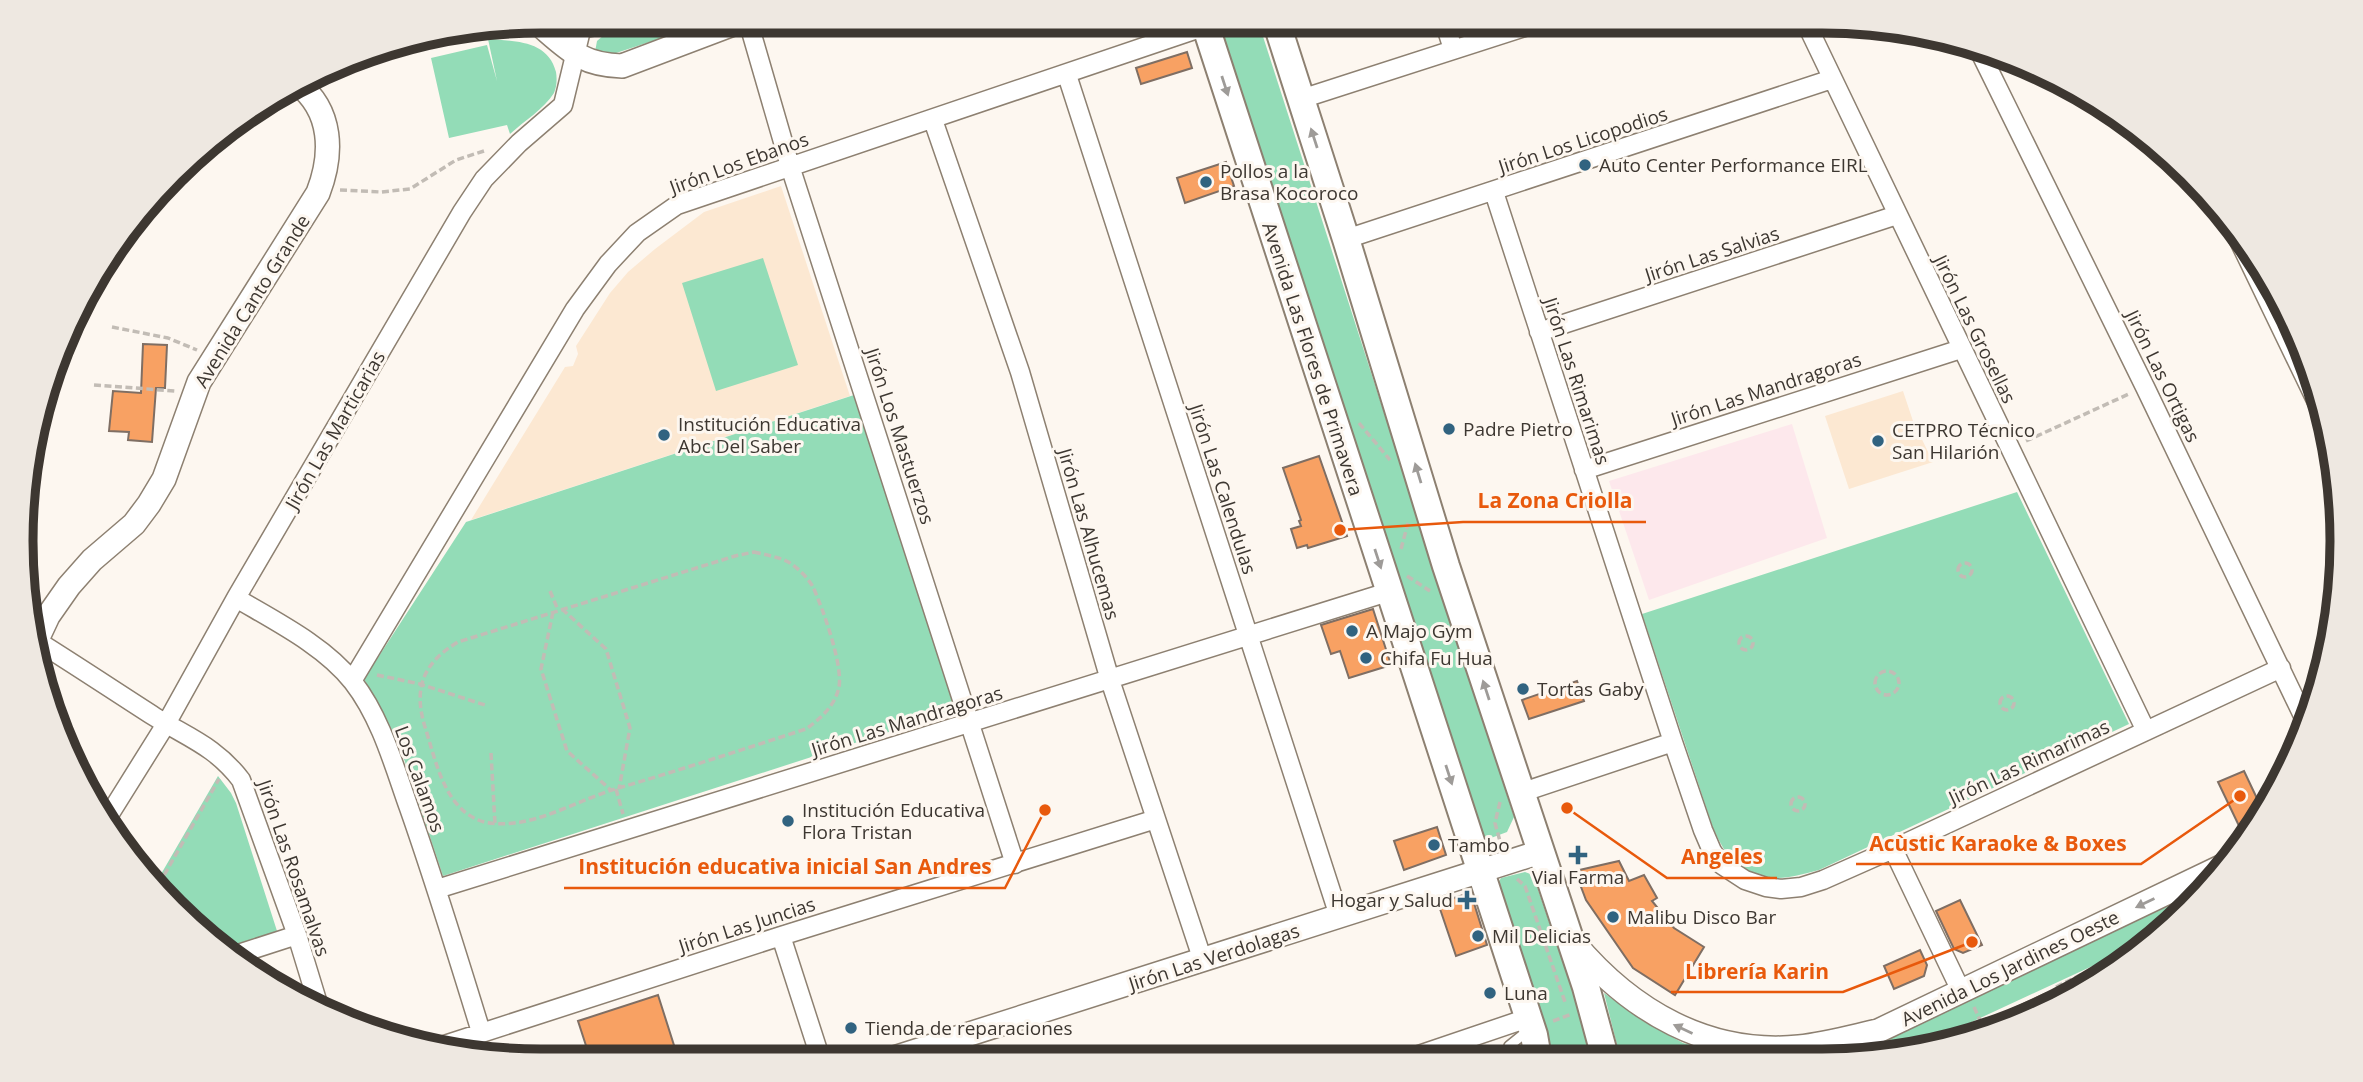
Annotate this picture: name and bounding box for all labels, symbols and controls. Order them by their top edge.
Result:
one-way arrow [1220,76,1231,97]
street label: Jirón Los Licopodios [1493,100,1671,180]
street label: Jirón Los Ebanos [664,126,812,201]
one-way arrow [1308,128,1319,149]
place label: Auto Center Performance EIRL [1599,152,1868,178]
marker: Auto Center Performance EIRL [1577,157,1593,173]
place label: Pollos a la Brasa Kocoroco [1220,158,1358,206]
marker: Pollos a la Brasa Kocoroco [1198,174,1214,190]
street label: Avenida Canto Grande [188,210,316,392]
street label: Avenida Las Flores de Primavera [1256,219,1370,499]
street label: Jirón Las Salvias [1640,220,1783,289]
street label: Jirón Las Grosellas [1927,249,2022,408]
street label: Jirón Las Rimarimas [1537,292,1616,468]
street label: Jirón Las Ortigas [2119,304,2206,447]
street label: Jirón Los Mastuerzos [859,343,941,528]
street label: Jirón Las Marticarias [278,346,391,516]
street label: Jirón Las Mandragoras [1666,346,1864,433]
street label: Jirón Las Calendulas [1183,399,1263,577]
place label: Institución Educativa Abc Del Saber [678,411,861,459]
place label: Padre Pietro [1463,416,1573,442]
place label: CETPRO Técnico San Hilarión [1892,417,2035,465]
marker: Padre Pietro [1441,421,1457,437]
marker: Institución Educativa Abc Del Saber [656,427,672,443]
marker: CETPRO Técnico San Hilarión [1870,433,1886,449]
street label: Jirón Las Alhucemas [1052,443,1126,623]
one-way arrow [1412,462,1422,483]
callout: La Zona Criolla [1463,480,1646,522]
text: La Zona Criolla [1478,486,1632,514]
one-way arrow [1373,549,1384,570]
place label: A Majo Gym [1366,618,1473,644]
marker: A Majo Gym [1344,623,1360,639]
place label: Chifa Fu Hua [1380,645,1493,671]
marker: Chifa Fu Hua [1358,650,1374,666]
place label: Tortas Gaby [1537,676,1644,702]
one-way arrow [1481,679,1491,700]
street label: Jirón Las Mandragoras [806,680,1006,763]
marker: Tortas Gaby [1515,681,1531,697]
street label: Jirón Las Rimarimas [1943,713,2114,812]
street label: Los Calamos [389,722,451,836]
one-way arrow [1444,765,1455,786]
street label: Jirón Las Rosamalvas [251,774,336,960]
place label: Institución Educativa Flora Tristan [802,797,985,845]
marker: Institución Educativa Flora Tristan [780,813,796,829]
callout: Acùstic Karaoke & Boxes [1856,822,2141,864]
text: Acùstic Karaoke & Boxes [1869,829,2127,857]
place label: Tambo [1448,832,1510,858]
callout: Angeles [1667,836,1777,878]
marker: Tambo [1426,837,1442,853]
text: Angeles [1681,842,1763,870]
callout: Institución educativa inicial San Andres [564,846,1005,888]
marker: Vial Farma [1570,847,1586,863]
text: Institución educativa inicial San Andres [578,852,992,880]
place label: Vial Farma [1532,864,1624,890]
place label: Hogar y Salud [1330,887,1453,913]
street label: Jirón Las Juncias [674,891,819,960]
marker: Hogar y Salud [1459,892,1475,908]
one-way arrow [2135,897,2155,909]
place label: Malibu Disco Bar [1627,904,1776,930]
street label: Avenida Los Jardines Oeste [1897,904,2123,1032]
marker: Malibu Disco Bar [1605,909,1621,925]
street label: Jirón Las Verdolagas [1123,917,1303,998]
place label: Mil Delicias [1492,923,1591,949]
marker: Mil Delicias [1470,928,1486,944]
callout: Librería Karin [1671,950,1843,992]
text: Librería Karin [1685,957,1829,985]
place label: Luna [1504,980,1548,1006]
marker: Luna [1482,985,1498,1001]
place label: Tienda de reparaciones [865,1015,1073,1041]
marker: Tienda de reparaciones [843,1020,859,1036]
one-way arrow [1673,1023,1693,1034]

